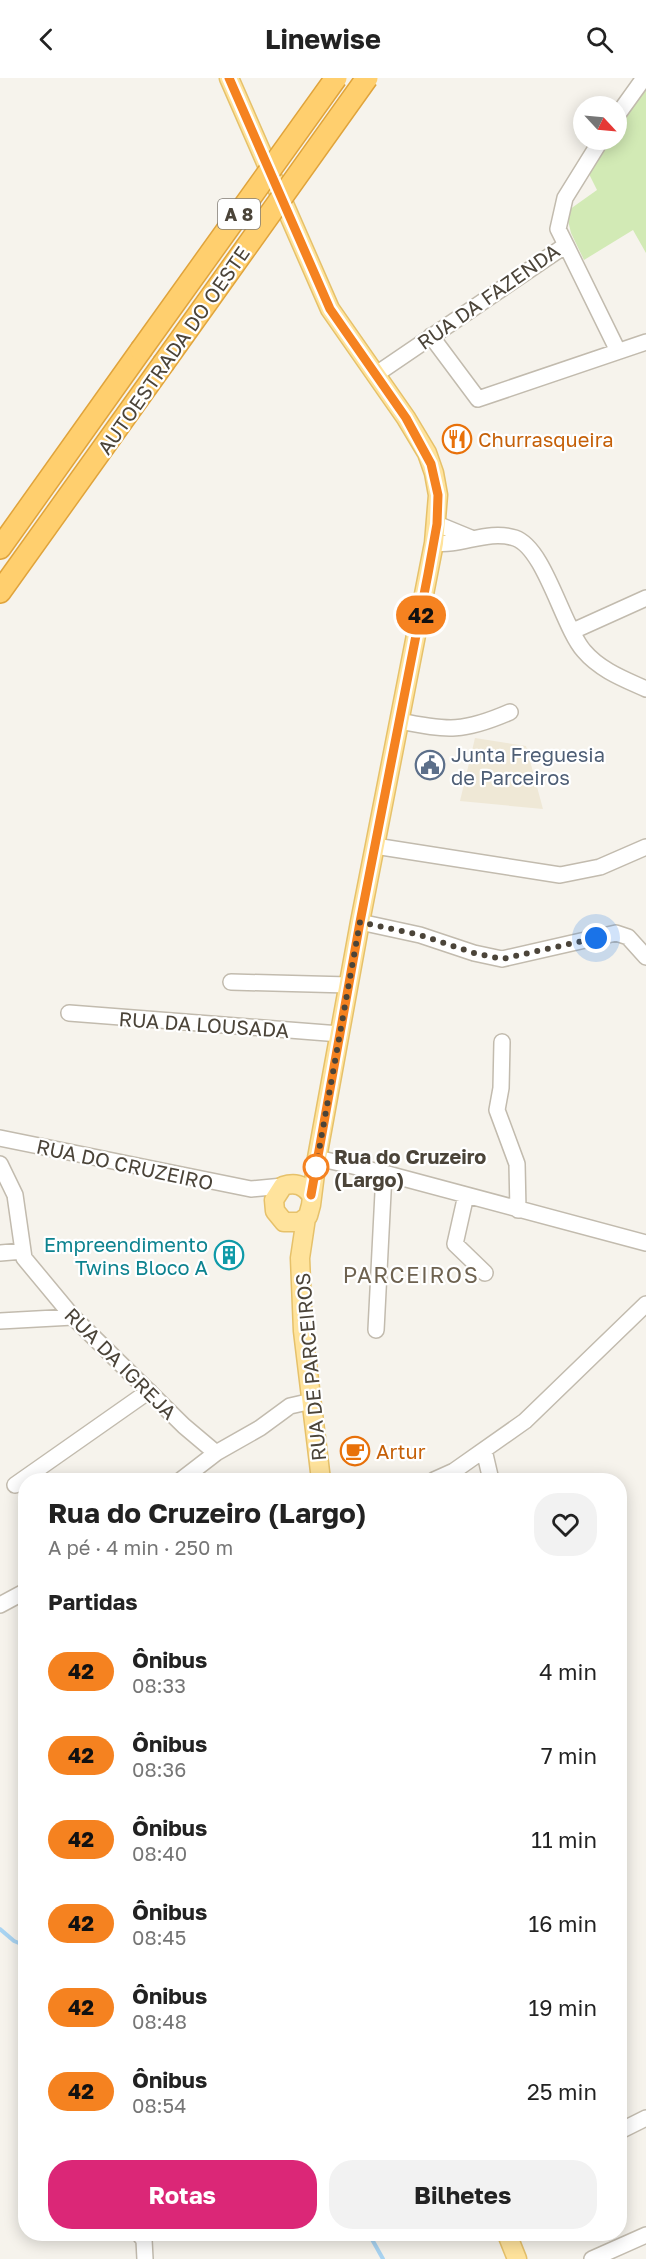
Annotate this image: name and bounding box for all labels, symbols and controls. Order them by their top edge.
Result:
icon: back [30,23,63,56]
text: Linewise [265,23,381,55]
icon: search [583,23,616,56]
north arrow [573,96,627,150]
map controls [573,96,627,150]
road number: A 8 [218,199,260,229]
street label: RUA DA FAZENDA [412,238,564,354]
street label: AUTOESTRADA DO OESTE [92,241,254,459]
restaurant icon: Churrasqueira [441,423,473,455]
place label: Churrasqueira [478,427,614,451]
line badge: 42 [394,596,448,634]
text: 42 [408,602,434,628]
place label: Junta Freguesia de Parceiros [451,742,605,789]
public building icon: Junta Freguesia de Parceiros [414,749,446,781]
your location [581,923,611,953]
street label: RUA DA LOUSADA [118,1006,290,1042]
street label: RUA DO CRUZEIRO [34,1134,216,1194]
place label: Rua do Cruzeiro (Largo) [334,1144,486,1191]
marker: Rua do Cruzeiro (Largo) [303,1154,329,1180]
place label: Empreendimento Twins Bloco A [44,1232,208,1279]
building icon: Empreendimento Twins Bloco A [213,1239,245,1271]
district label: PARCEIROS [343,1261,479,1288]
street label: RUA DE PARCEIROS [290,1272,330,1462]
street label: RUA DA IGREJA [60,1302,182,1424]
cafe icon: Artur [339,1435,371,1467]
place label: Artur [376,1439,426,1463]
button: heart [534,1493,597,1556]
text: Rua do Cruzeiro (Largo) [48,1496,366,1529]
text: A pé · 4 min · 250 m [48,1535,233,1559]
text: Partidas [48,1588,138,1615]
text: Ônibus [132,1646,207,1673]
text: 42 [68,1658,94,1684]
text: 4 min [539,1658,597,1685]
text: 08:33 [132,1673,186,1697]
text: Ônibus [132,1730,207,1757]
text: 42 [68,1742,94,1768]
text: 7 min [541,1742,597,1769]
text: 08:36 [132,1757,186,1781]
text: Ônibus [132,1814,207,1841]
text: 42 [68,1826,94,1852]
text: 11 min [531,1826,597,1853]
text: 08:40 [132,1841,187,1865]
text: Ônibus [132,1898,207,1925]
text: 42 [68,1910,94,1936]
text: 16 min [529,1910,597,1937]
text: 08:45 [132,1925,186,1949]
text: Ônibus [132,1982,207,2009]
text: 42 [68,1994,94,2020]
text: 19 min [529,1994,597,2021]
text: 08:48 [132,2009,187,2033]
text: Ônibus [132,2066,207,2093]
text: 42 [68,2078,94,2104]
text: 25 min [527,2078,597,2105]
text: 08:54 [132,2093,186,2117]
button: Rotas [48,2160,317,2229]
button: Bilhetes [329,2160,597,2229]

